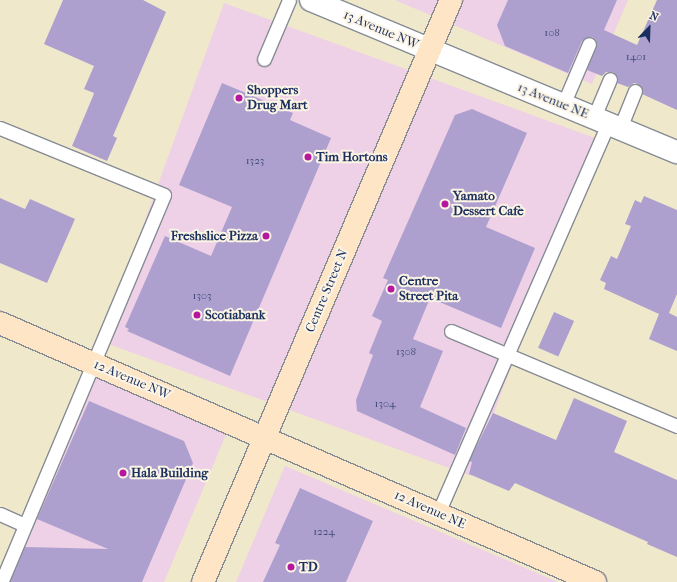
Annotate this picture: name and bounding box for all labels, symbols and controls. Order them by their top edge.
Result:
street label: 13 Avenue NW [341,7,421,53]
north arrow [629,8,669,48]
text: N [647,9,660,24]
house number: 108 [544,26,560,40]
house number: 1401 [626,50,646,64]
street label: 13 Avenue NE [515,80,591,122]
place label: Shoppers Drug Mart [247,83,308,114]
marker: Shoppers Drug Mart [234,93,244,103]
place label: Tim Hortons [316,149,388,165]
marker: Tim Hortons [303,152,313,162]
house number: 1323 [246,154,264,168]
place label: Yamato Dessert Cafe [453,189,524,220]
marker: Yamato Dessert Cafe [440,199,450,209]
place label: Freshslice Pizza [171,228,258,244]
marker: Freshslice Pizza [261,231,271,241]
street label: Centre Street N [302,247,352,335]
place label: Centre Street Pita [399,274,458,305]
marker: Centre Street Pita [386,284,396,294]
house number: 1303 [192,289,212,303]
place label: Scotiabank [205,307,266,323]
marker: Scotiabank [192,310,202,320]
house number: 1308 [396,345,416,359]
street label: 12 Avenue NW [91,357,173,403]
house number: 1304 [375,397,395,411]
place label: Hala Building [131,465,208,481]
marker: Hala Building [118,468,128,478]
street label: 12 Avenue NE [392,487,468,533]
house number: 1224 [313,525,335,539]
place label: TD [299,559,318,575]
marker: TD [286,562,296,572]

